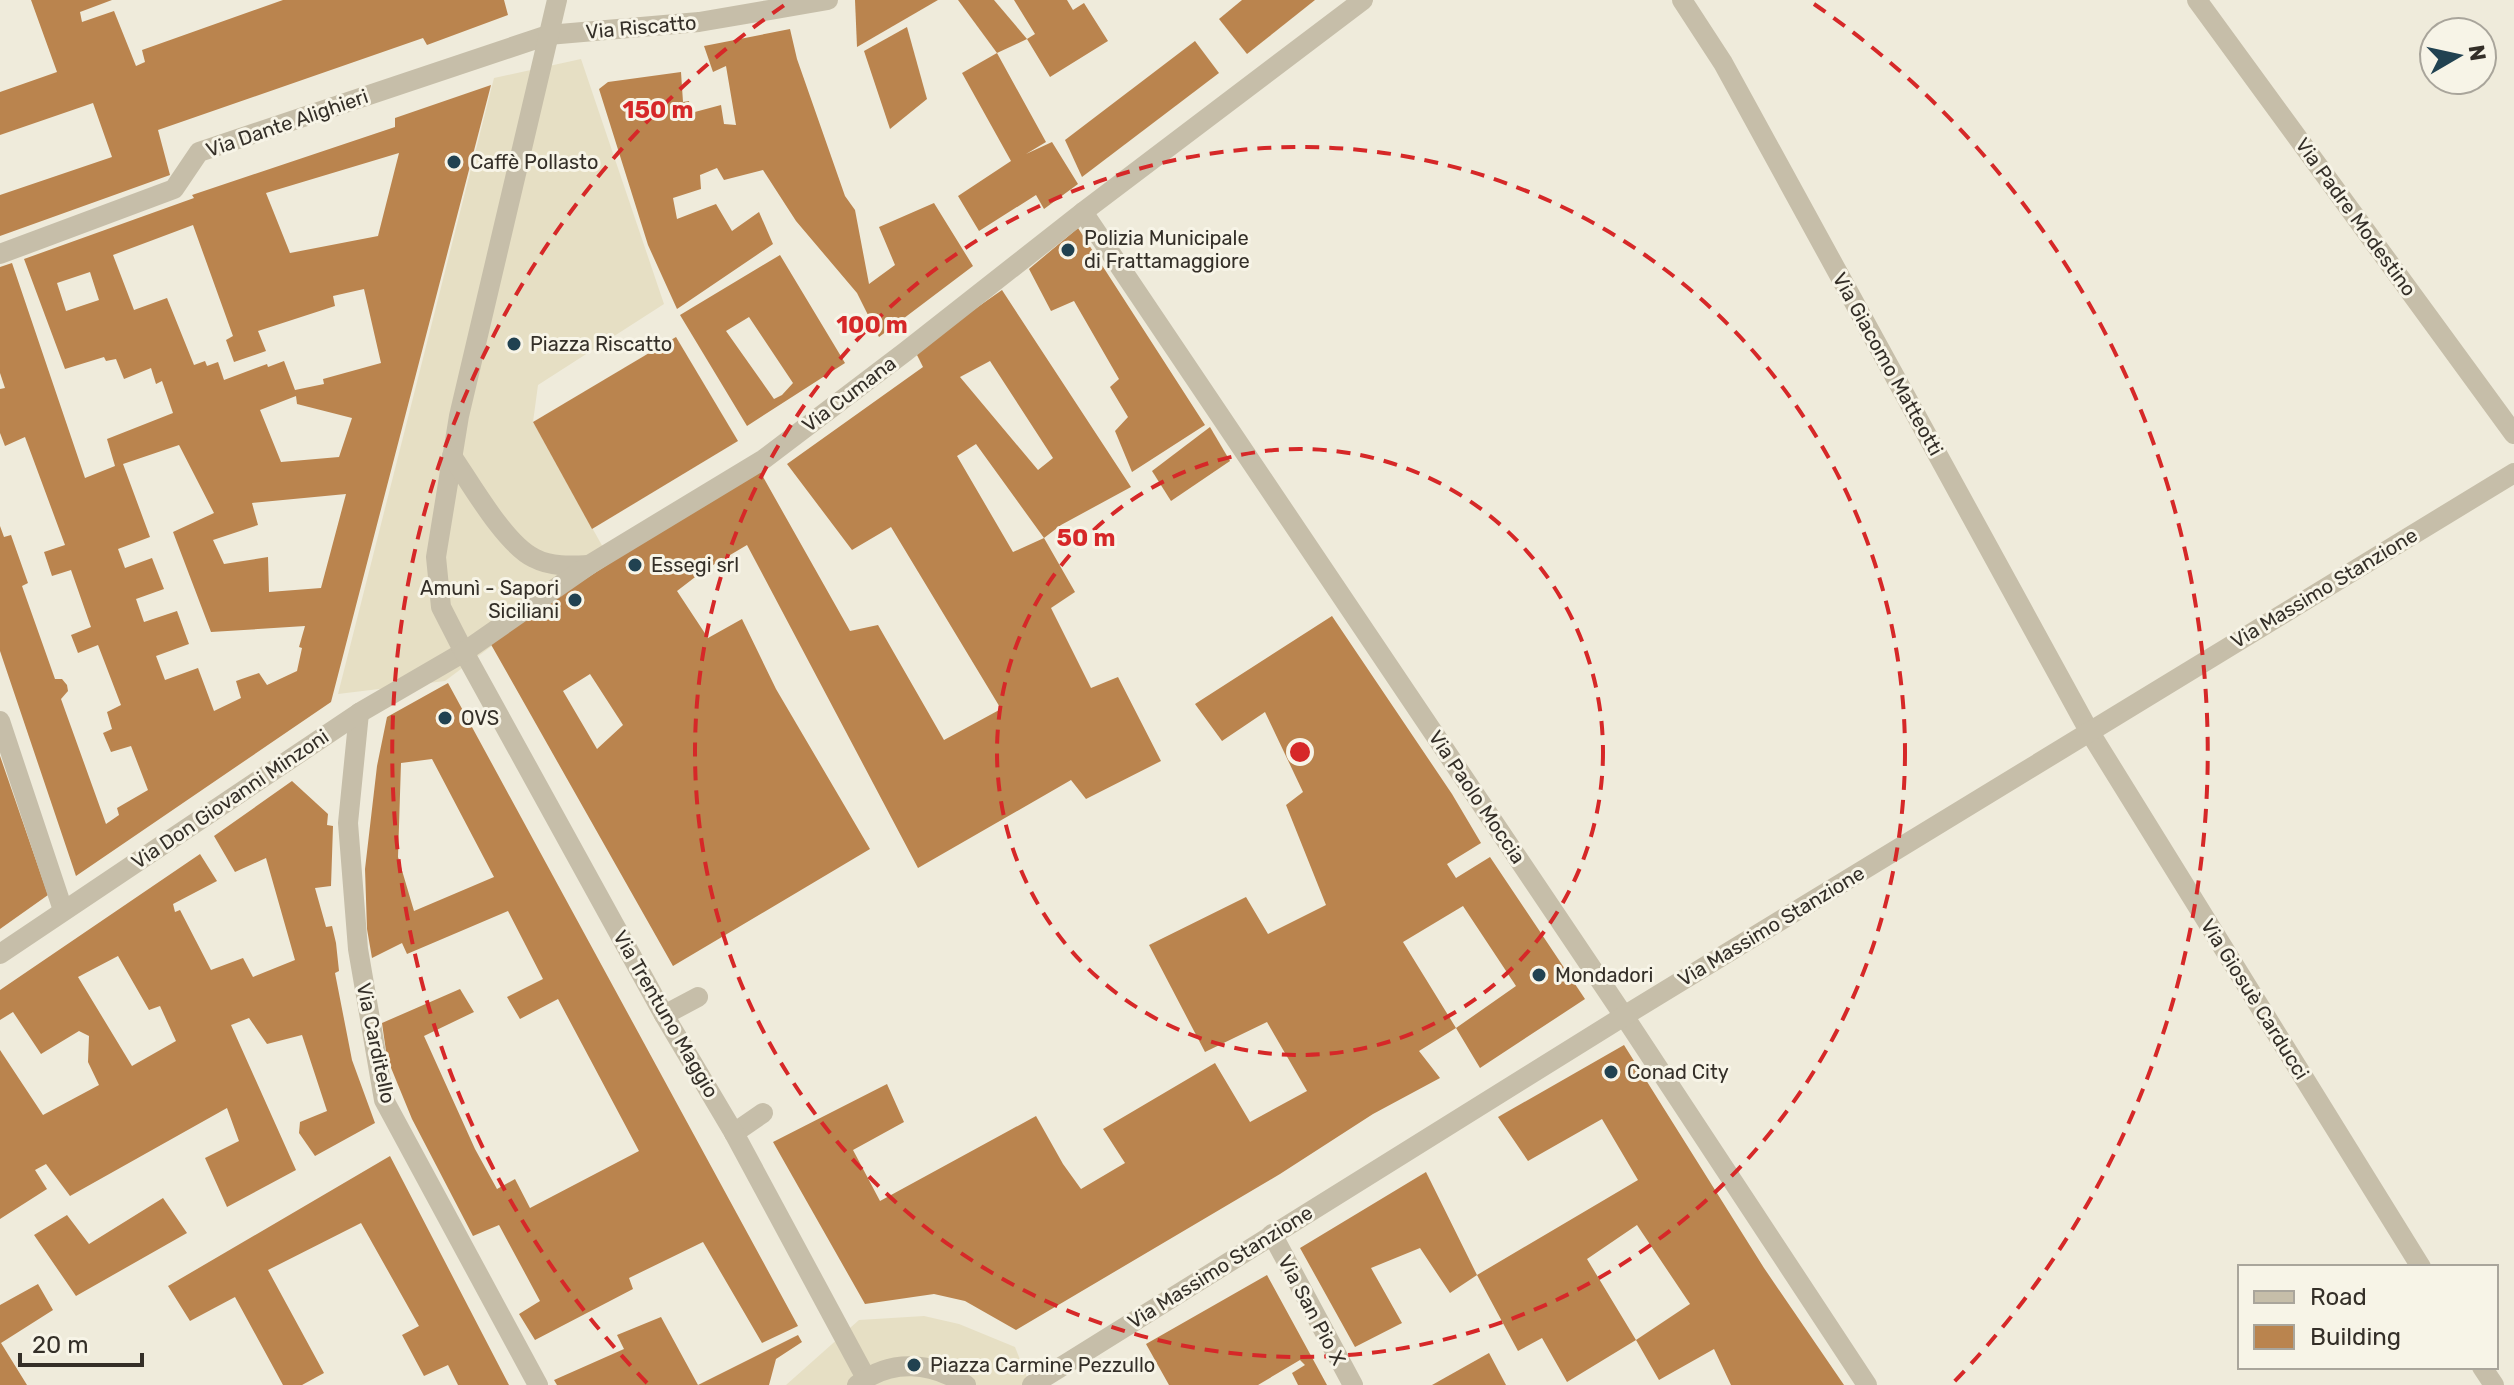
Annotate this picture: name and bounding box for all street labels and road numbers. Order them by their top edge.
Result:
street label: Via Riscatto [585,10,697,44]
street label: Via Dante Alighieri [203,84,371,162]
street label: Via Padre Modestino [2291,133,2421,301]
street label: Via Giacomo Matteotti [1828,268,1948,460]
street label: Via Cumana [797,351,901,437]
street label: Via Massimo Stanzione [2226,523,2422,653]
street label: Via Don Giovanni Minzoni [127,724,333,874]
street label: Via Paolo Moccia [1424,726,1530,868]
street label: Via Massimo Stanzione [1673,861,1869,991]
street label: Via Giosuè Carducci [2196,914,2314,1084]
street label: Via Trentuno Maggio [608,926,724,1102]
street label: Via Carditello [352,981,400,1105]
street label: Via Massimo Stanzione [1123,1200,1317,1334]
street label: Via San Pio X [1273,1251,1351,1369]

